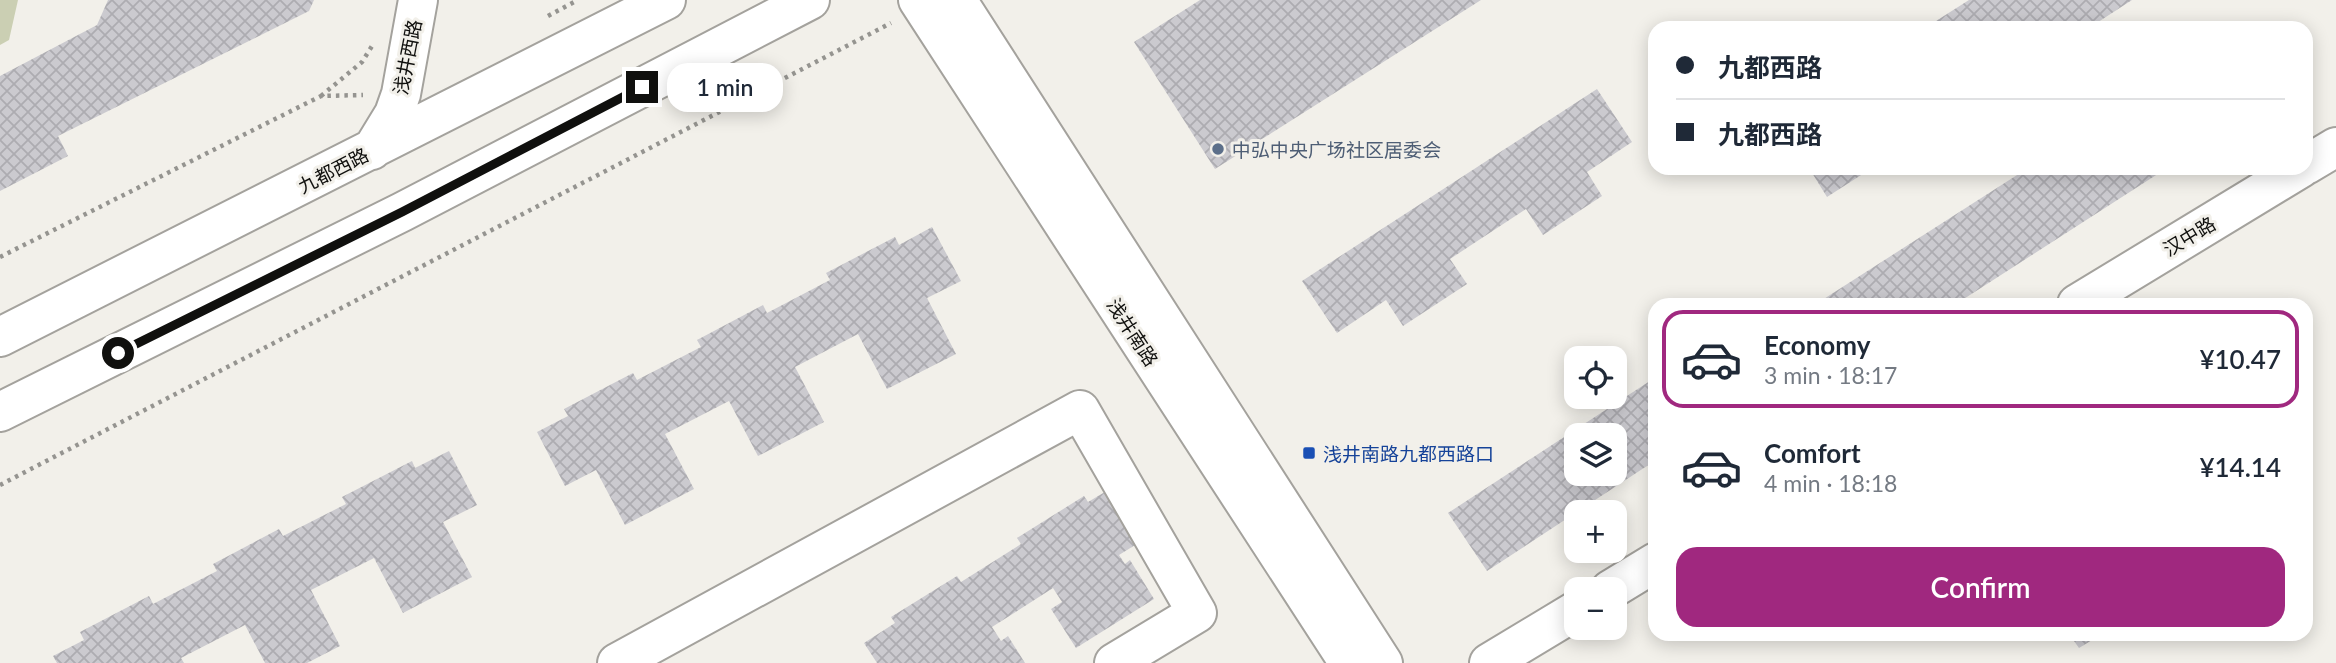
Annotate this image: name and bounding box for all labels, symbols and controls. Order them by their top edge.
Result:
street label: 浅井西路 [388,17,426,97]
text: 九都西路 [1718,51,1822,83]
callout: 1 min [666,62,782,112]
route end [626,71,658,103]
text: 1 min [697,73,753,101]
text: 九都西路 [1718,118,1822,150]
place label: 中弘中央广场社区居委会 [1232,138,1441,161]
marker: 中弘中央广场社区居委会 [1210,141,1226,157]
street label: 九都西路 [294,142,372,198]
street label: 汉中路 [2159,211,2219,261]
street label: 浅井南路 [1103,294,1163,370]
icon: car [1680,328,1743,391]
text: Economy [1764,329,1870,361]
route start [102,337,134,369]
text: ¥10.47 [2199,343,2281,375]
map controls [1564,346,1627,640]
button: locate [1564,346,1627,409]
text: 3 min · 18:17 [1764,361,1897,389]
button: layers [1564,423,1627,486]
icon: car [1680,436,1743,499]
text: Comfort [1764,437,1861,469]
place label: 浅井南路九都西路口 [1323,442,1494,465]
marker: 浅井南路九都西路口 [1301,445,1317,461]
text: ¥14.14 [2199,451,2281,483]
text: 4 min · 18:18 [1764,469,1897,497]
button: + [1564,500,1627,563]
button: Confirm [1676,547,2285,627]
button: − [1564,577,1627,640]

